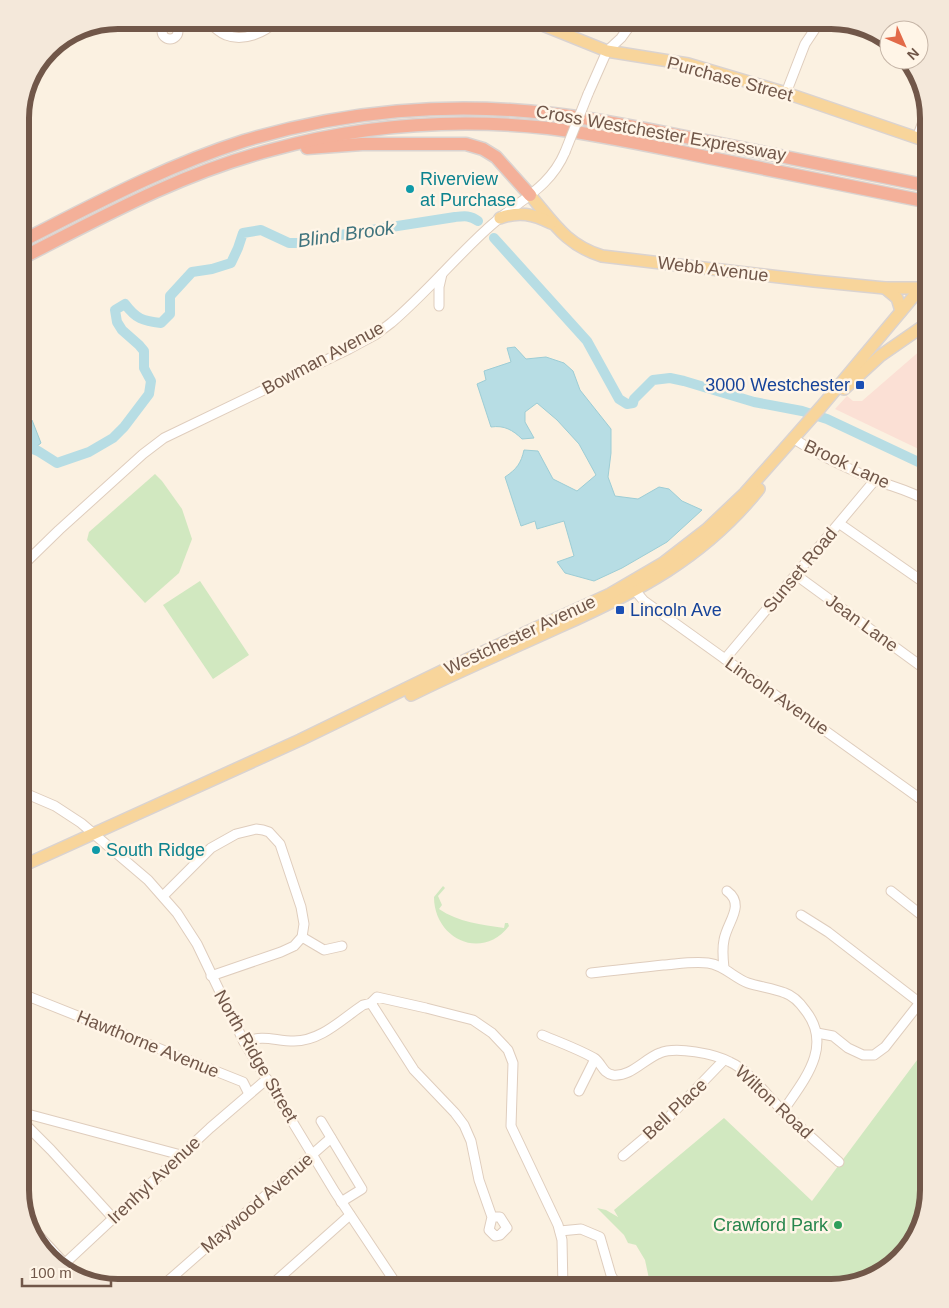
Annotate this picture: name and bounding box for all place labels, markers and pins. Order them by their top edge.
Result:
place label: Riverview at Purchase [420,169,516,210]
marker: Riverview at Purchase [404,183,416,195]
place label: 3000 Westchester [705,375,850,395]
marker: 3000 Westchester [854,379,866,391]
place label: Lincoln Ave [630,600,722,620]
marker: Lincoln Ave [614,604,626,616]
place label: South Ridge [106,840,205,860]
marker: South Ridge [90,844,102,856]
place label: Crawford Park [713,1215,829,1235]
marker: Crawford Park [832,1219,844,1231]

